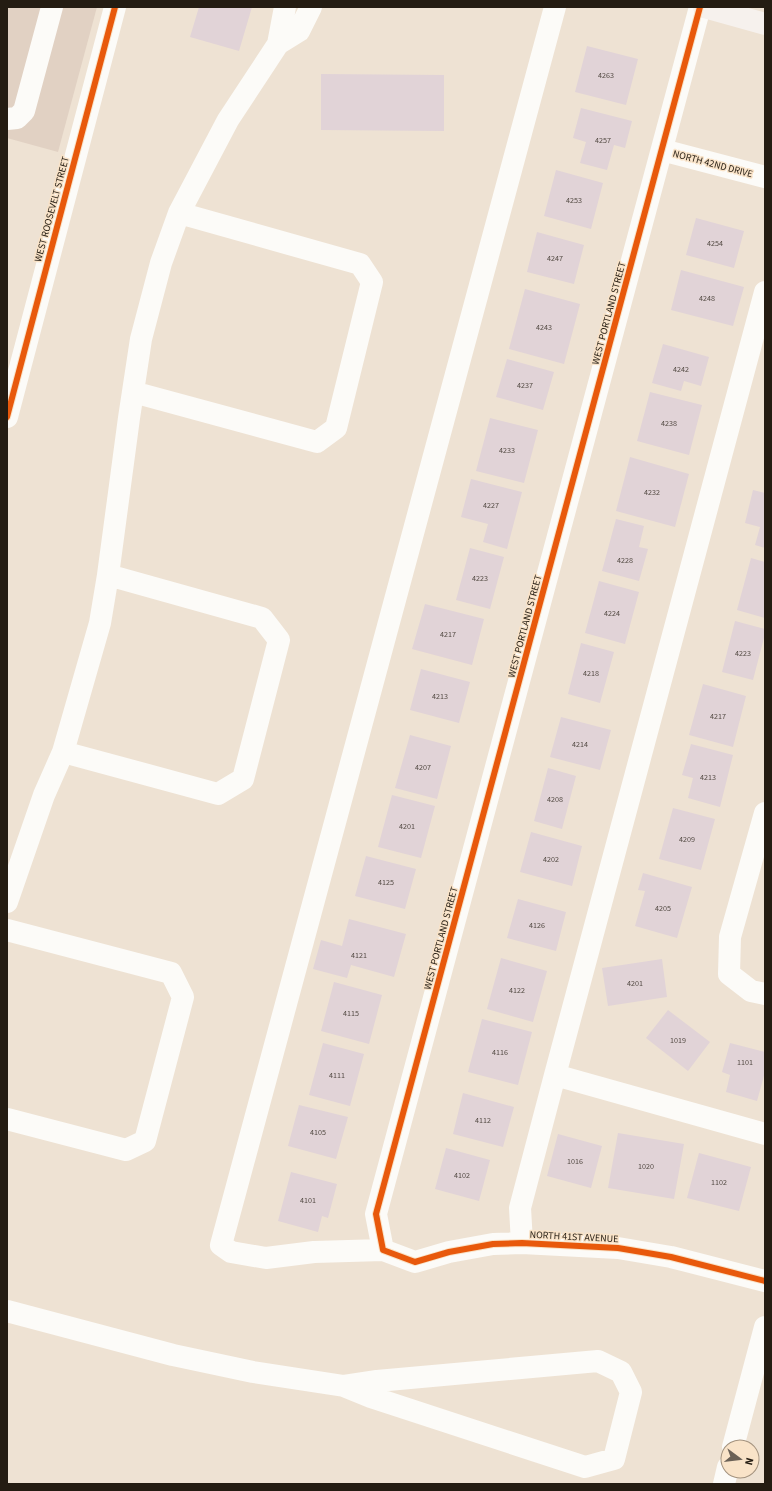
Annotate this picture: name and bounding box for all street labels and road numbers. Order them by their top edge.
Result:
street label: NORTH 42ND DRIVE [671,147,754,181]
street label: WEST ROOSEVELT STREET [31,154,73,264]
street label: WEST PORTLAND STREET [589,260,630,366]
street label: WEST PORTLAND STREET [505,573,546,679]
street label: WEST PORTLAND STREET [421,885,462,991]
street label: NORTH 41ST AVENUE [529,1228,619,1246]

